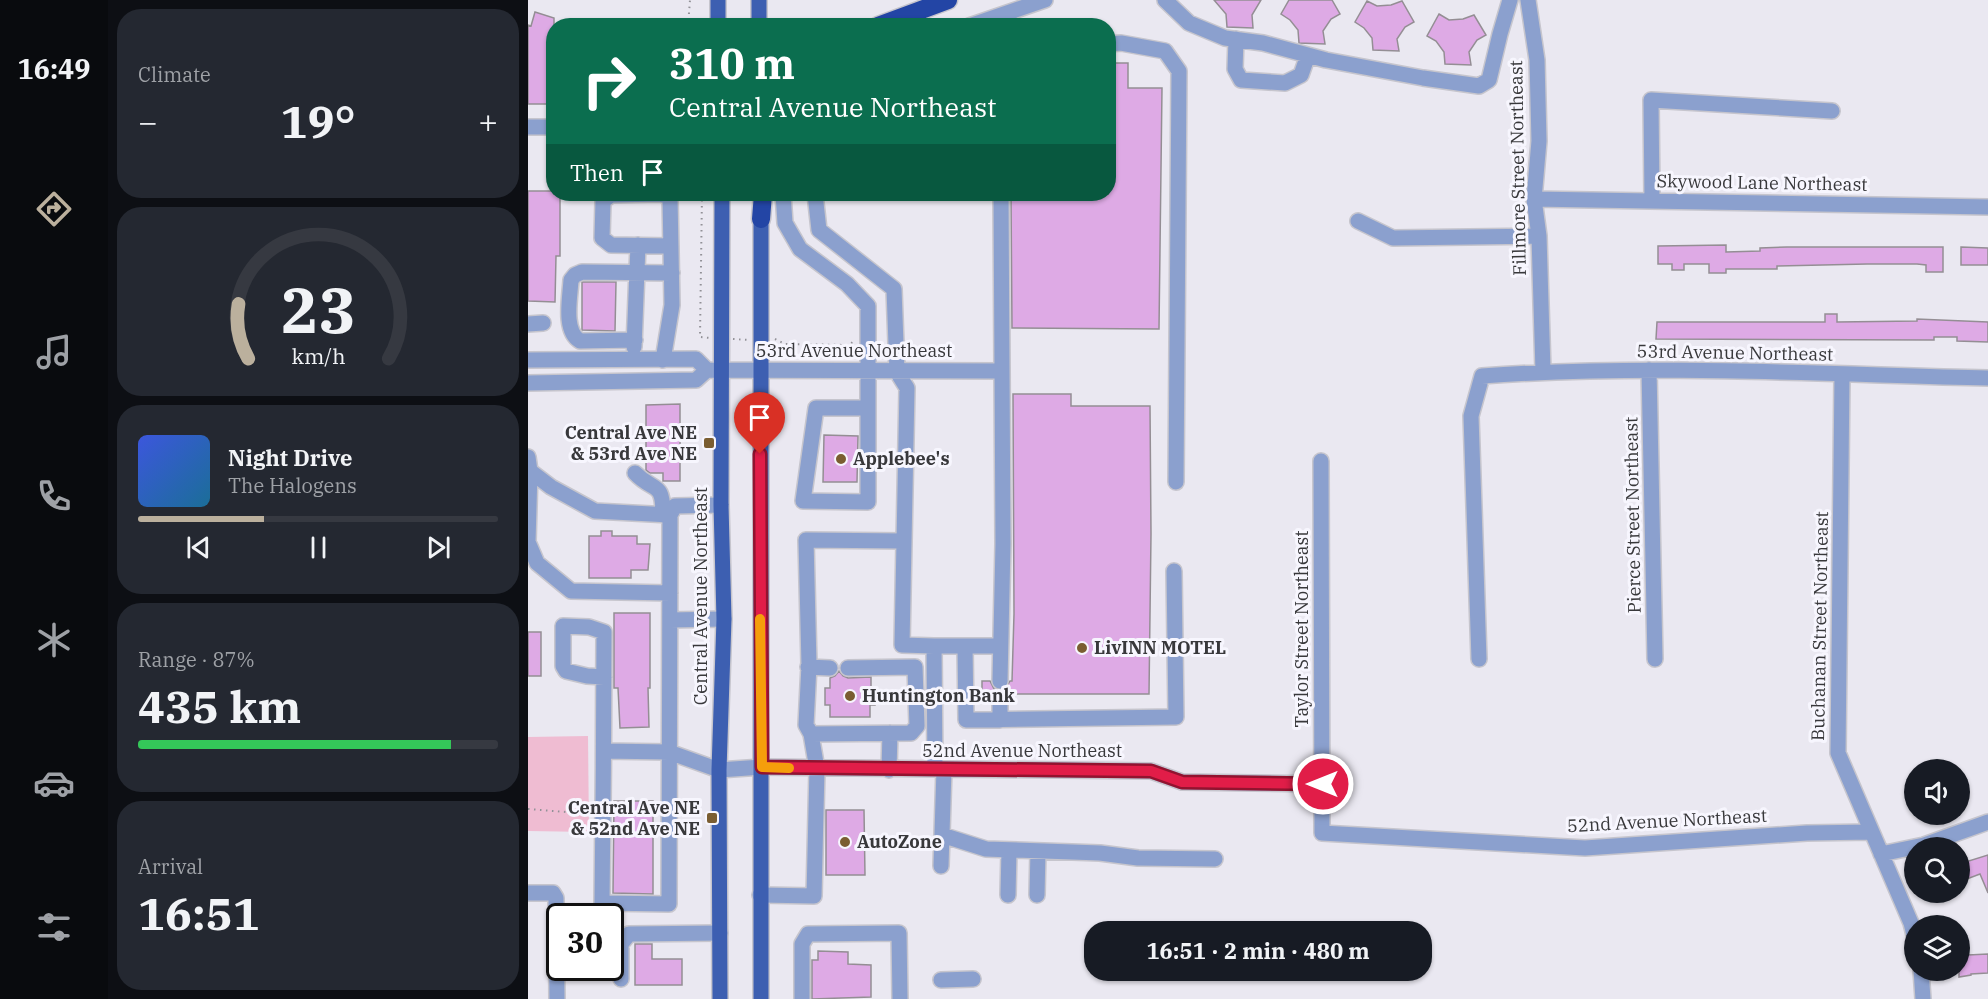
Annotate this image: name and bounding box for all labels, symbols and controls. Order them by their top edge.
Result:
text: 310 m [669,36,795,91]
icon: right [570,42,648,120]
text: 16:49 [18,51,90,86]
street label: Fillmore Street Northeast [1504,60,1531,276]
text: Climate [138,61,211,88]
text: Central Avenue Northeast [669,89,996,124]
text: 19° [280,92,356,150]
text: − [138,100,158,143]
text: + [478,100,498,143]
icon: arrive [636,156,669,189]
text: Then [570,158,624,187]
street label: Skywood Lane Northeast [1656,169,1868,196]
icon: directions [33,188,75,230]
text: 23 [281,269,355,350]
icon: music [33,331,75,373]
street label: 53rd Avenue Northeast [756,339,952,362]
street label: 53rd Avenue Northeast [1637,339,1834,366]
text: km/h [291,342,345,370]
pin [734,392,785,454]
icon: arrive [743,401,776,434]
street label: Pierce Street Northeast [1619,416,1646,614]
place label: Central Ave NE & 53rd Ave NE [565,421,697,465]
marker: Central Ave NE & 53rd Ave NE [702,436,716,450]
text: Night Drive [228,443,353,472]
place label: Applebee's [853,447,950,470]
marker: Applebee's [834,452,848,466]
text: The Halogens [228,472,357,499]
icon: phone [33,475,75,517]
street label: Central Avenue Northeast [689,487,712,705]
street label: Buchanan Street Northeast [1806,511,1833,741]
street label: Taylor Street Northeast [1290,530,1313,728]
icon: previous [182,531,215,564]
icon: pause [302,531,335,564]
icon: next [422,531,455,564]
icon: climate [33,619,75,661]
place label: LivINN MOTEL [1094,636,1226,659]
marker: LivINN MOTEL [1075,641,1089,655]
text: Range · 87% [138,646,255,673]
text: 435 km [138,677,301,735]
place label: Huntington Bank [862,684,1016,707]
marker: Huntington Bank [843,689,857,703]
street label: 52nd Avenue Northeast [922,739,1122,762]
position arrow [1291,752,1355,816]
map controls [1904,759,1970,981]
button: sound [1904,759,1970,825]
icon: car [33,762,75,804]
place label: Central Ave NE & 52nd Ave NE [568,796,700,840]
street label: 52nd Avenue Northeast [1566,804,1768,837]
marker: Central Ave NE & 52nd Ave NE [705,811,719,825]
place label: AutoZone [857,830,942,853]
marker: AutoZone [838,835,852,849]
button: search [1904,837,1970,903]
text: Arrival [138,853,203,880]
text: 16:51 [138,884,260,942]
speed limit sign: 30 [546,903,624,981]
icon: filters [33,906,75,948]
button: layers [1904,915,1970,981]
text: 16:51 · 2 min · 480 m [1146,936,1370,965]

